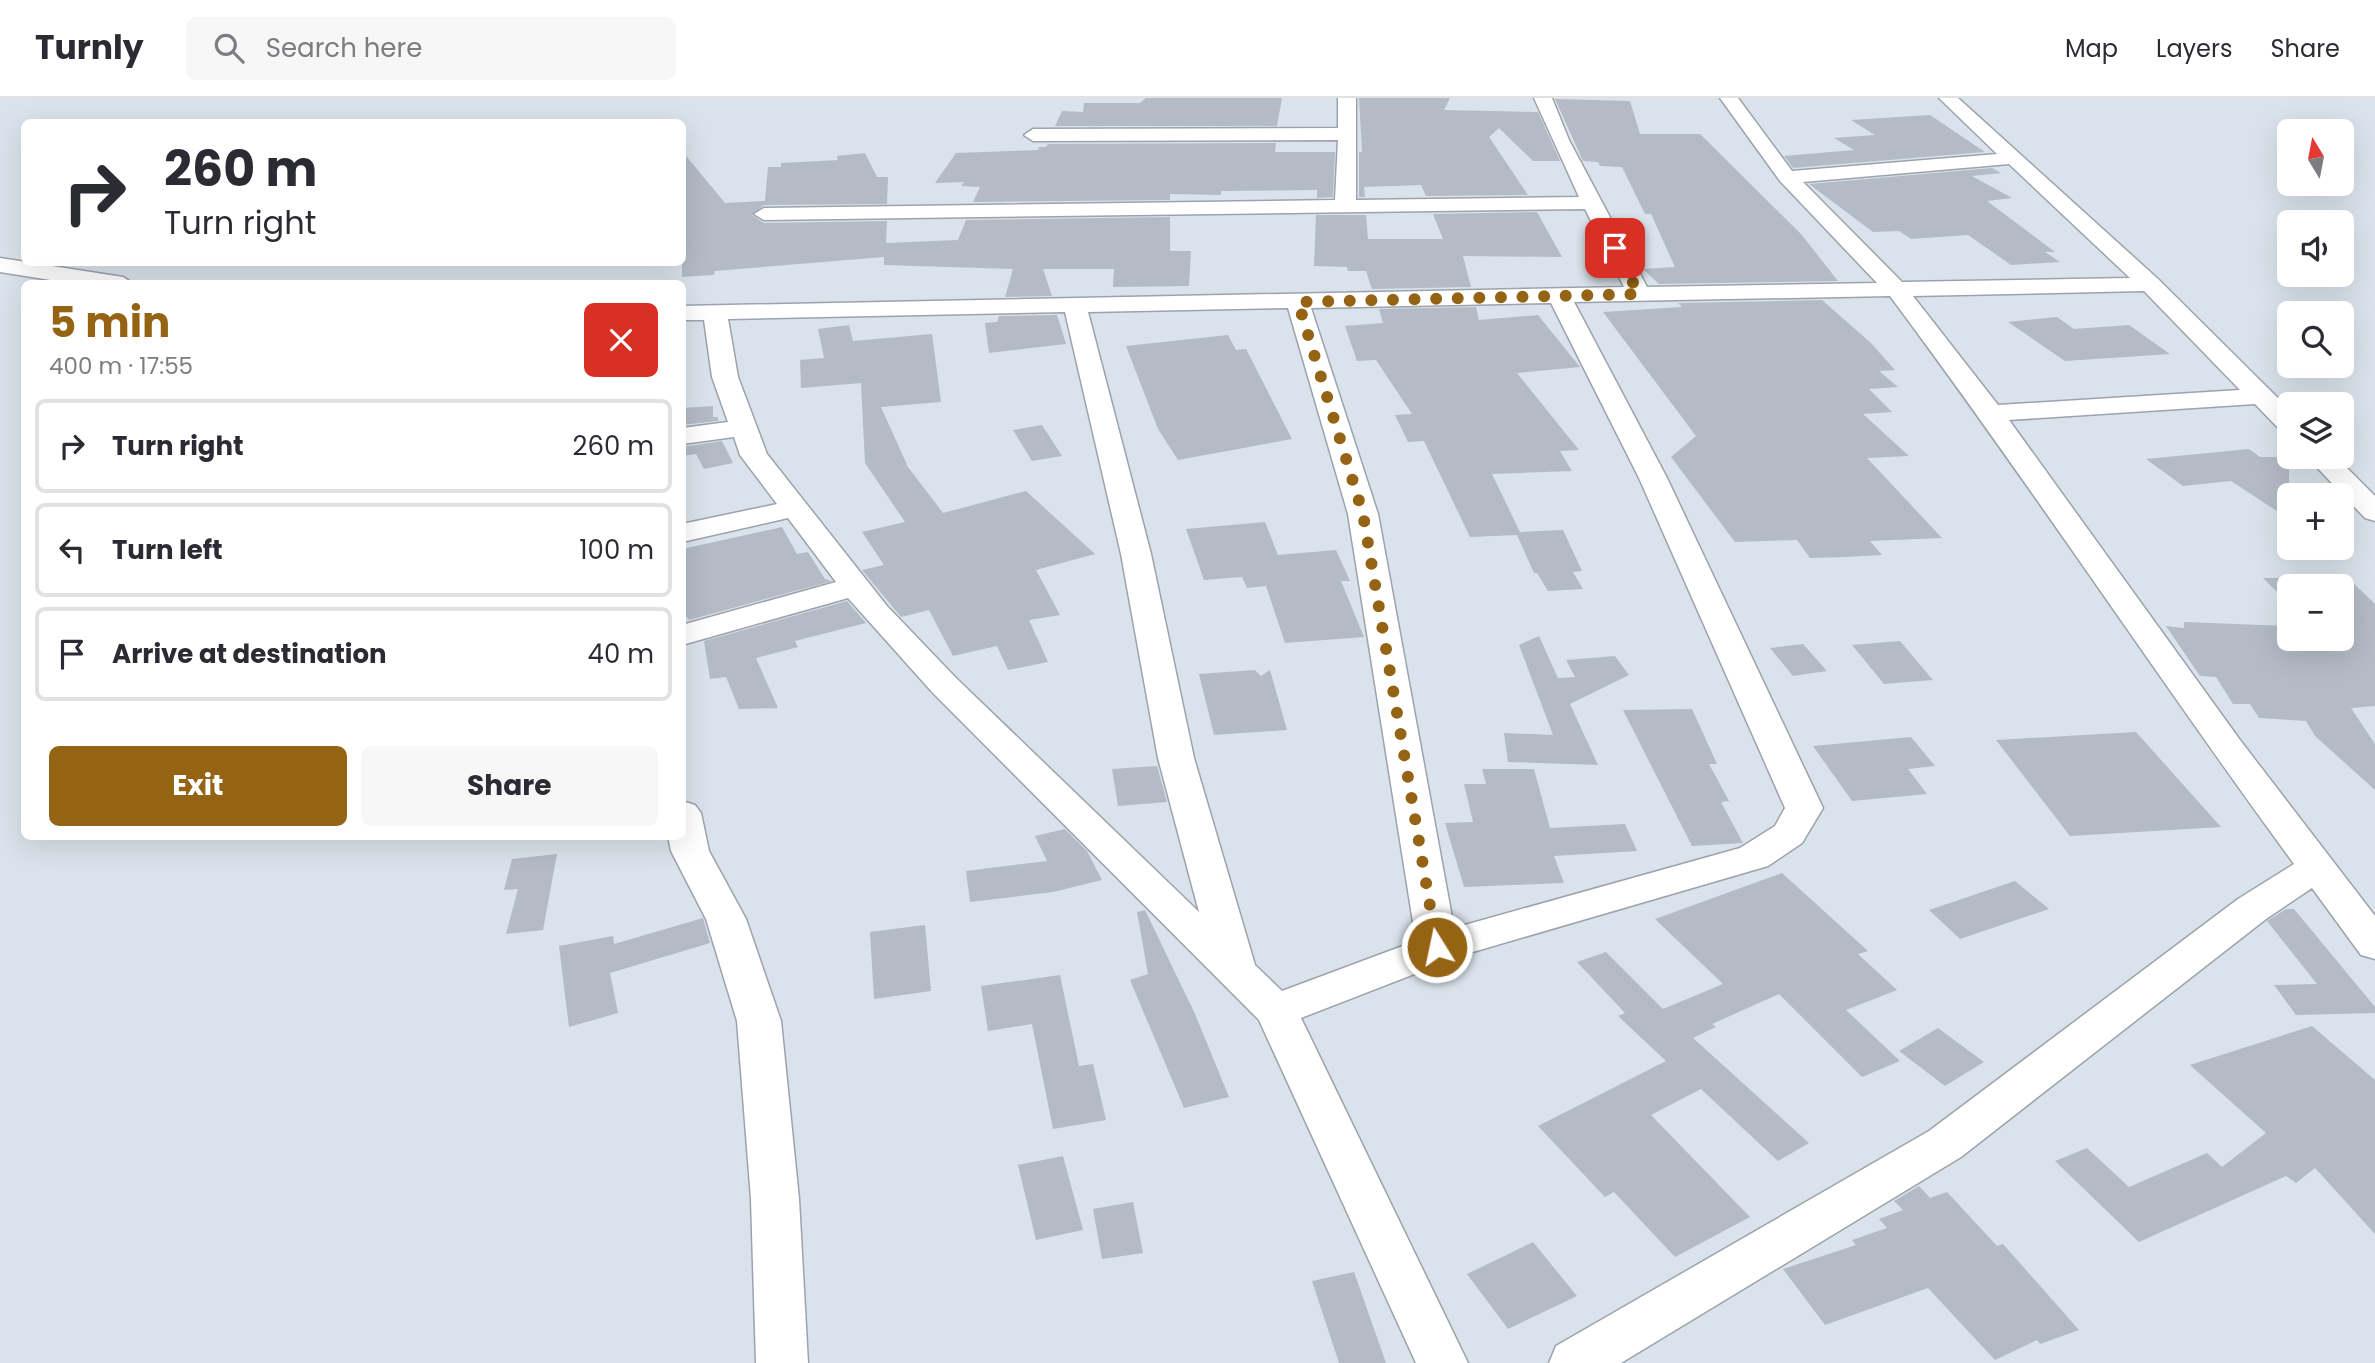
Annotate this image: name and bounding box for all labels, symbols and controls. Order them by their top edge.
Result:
search box [186,17,676,80]
text: Turnly [35,24,144,71]
icon: search [210,29,248,67]
text: Search here [266,30,422,66]
text: Map [2065,32,2118,65]
text: Layers [2156,32,2232,65]
text: Share [2270,32,2340,65]
north arrow [2277,119,2354,196]
map controls [2277,119,2354,651]
text: 260 m [164,135,317,203]
icon: right [49,147,140,238]
text: Turn right [164,200,316,245]
button: sound [2277,210,2354,287]
pin [1585,218,1645,278]
icon: arrive [1596,229,1634,267]
text: 5 min [49,293,170,352]
button: search [2277,301,2354,378]
button: close [584,303,658,377]
text: 400 m · 17:55 [49,350,193,382]
button: layers [2277,392,2354,469]
icon: right [53,427,91,465]
text: Turn right [112,428,244,464]
text: 260 m [572,428,654,464]
button: + [2277,483,2354,560]
icon: left [53,531,91,569]
text: Turn left [112,532,223,568]
text: 100 m [579,532,654,568]
button: − [2277,574,2354,651]
icon: arrive [53,635,91,673]
text: Arrive at destination [112,636,387,672]
text: 40 m [588,636,654,672]
button: Exit [49,746,347,826]
button: Share [361,746,658,826]
position arrow [1400,910,1474,984]

